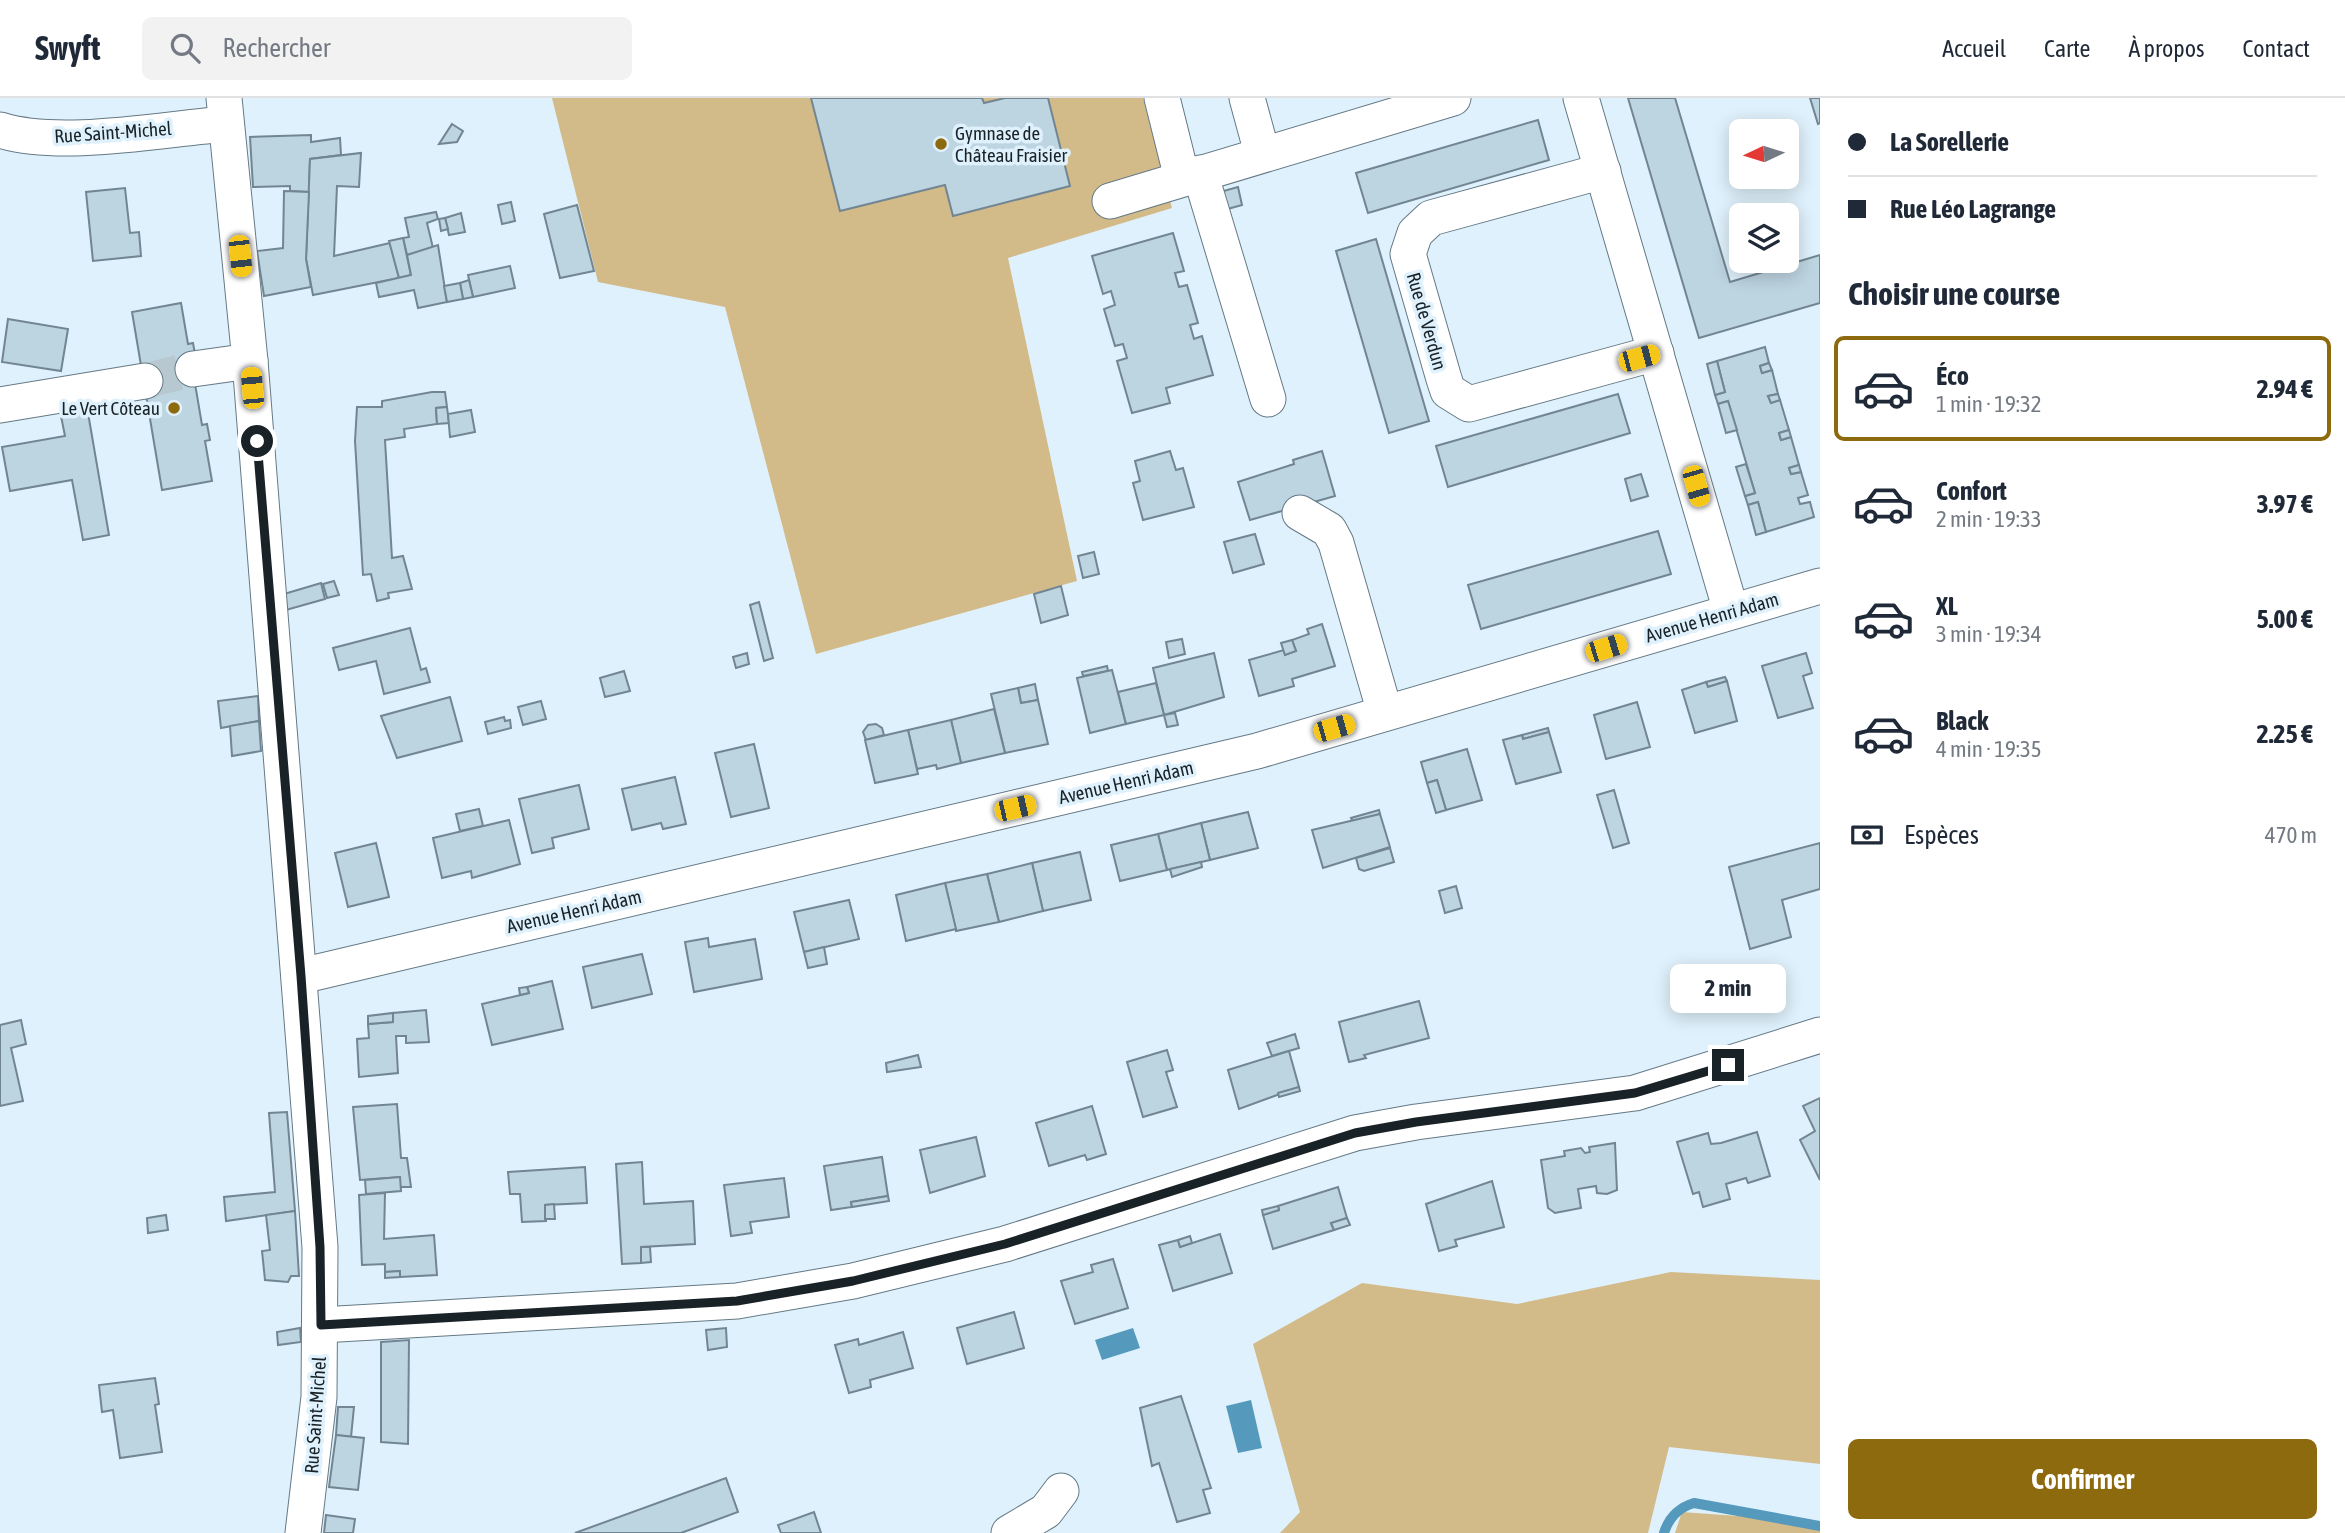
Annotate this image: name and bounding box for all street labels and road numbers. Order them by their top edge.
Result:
street label: Rue Saint-Michel [54,117,172,147]
street label: Rue de Verdun [1403,270,1451,372]
street label: Avenue Henri Adam [1643,587,1781,647]
street label: Avenue Henri Adam [1057,756,1195,808]
street label: Avenue Henri Adam [505,885,643,937]
street label: Rue Saint-Michel [300,1356,330,1474]

